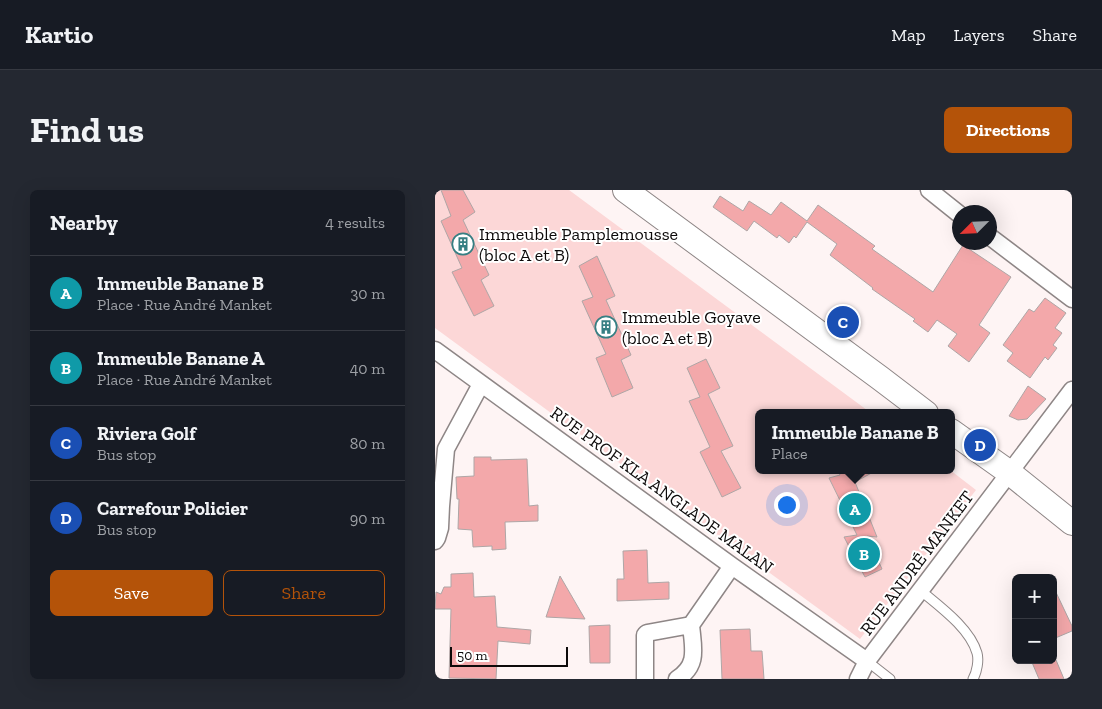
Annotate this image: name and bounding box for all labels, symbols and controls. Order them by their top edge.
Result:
text: Kartio [25,20,93,49]
text: Map [891,24,926,46]
text: Layers [954,24,1005,46]
text: Share [1033,24,1077,46]
button: Directions [944,107,1072,153]
text: Find us [30,109,144,151]
north arrow [952,205,997,250]
text: Nearby [50,210,118,235]
text: 4 results [325,213,385,232]
place label: Immeuble Pamplemousse (bloc A et B) [479,223,678,266]
building icon: Immeuble Pamplemousse (bloc A et B) [451,232,475,256]
text: Immeuble Banane B [97,272,264,295]
text: A [61,284,72,303]
text: 30 m [351,284,385,303]
text: Place · Rue André Manket [97,295,272,314]
pin: C [827,303,859,341]
place label: Immeuble Goyave (bloc A et B) [622,306,761,349]
building icon: Immeuble Goyave (bloc A et B) [594,315,618,339]
text: Immeuble Banane A [97,347,265,370]
text: B [61,359,71,378]
text: 40 m [350,359,385,378]
text: Place · Rue André Manket [97,370,272,389]
street label: RUE PROF KLA ANGLADE MALAN [546,402,778,578]
popup [755,409,955,474]
text: Immeuble Banane B [772,421,938,444]
text: Riviera Golf [97,422,196,445]
pin: D [964,426,996,464]
text: C [61,434,71,453]
text: 80 m [350,434,385,453]
text: Place [772,444,808,463]
text: Bus stop [97,445,156,464]
street label: RUE ANDRÉ MANKET [855,486,979,640]
pin: A [839,490,871,528]
your location [774,492,800,518]
text: Carrefour Policier [97,497,248,520]
text: D [60,509,72,528]
text: 90 m [350,509,385,528]
text: Bus stop [97,520,156,539]
pin: B [848,535,880,573]
button: Save [50,570,213,616]
button: Share [223,570,385,616]
map controls [1012,574,1057,664]
button: + [1012,574,1057,619]
button: − [1012,619,1057,664]
scale bar [450,644,567,667]
text: 50 m [457,647,488,664]

